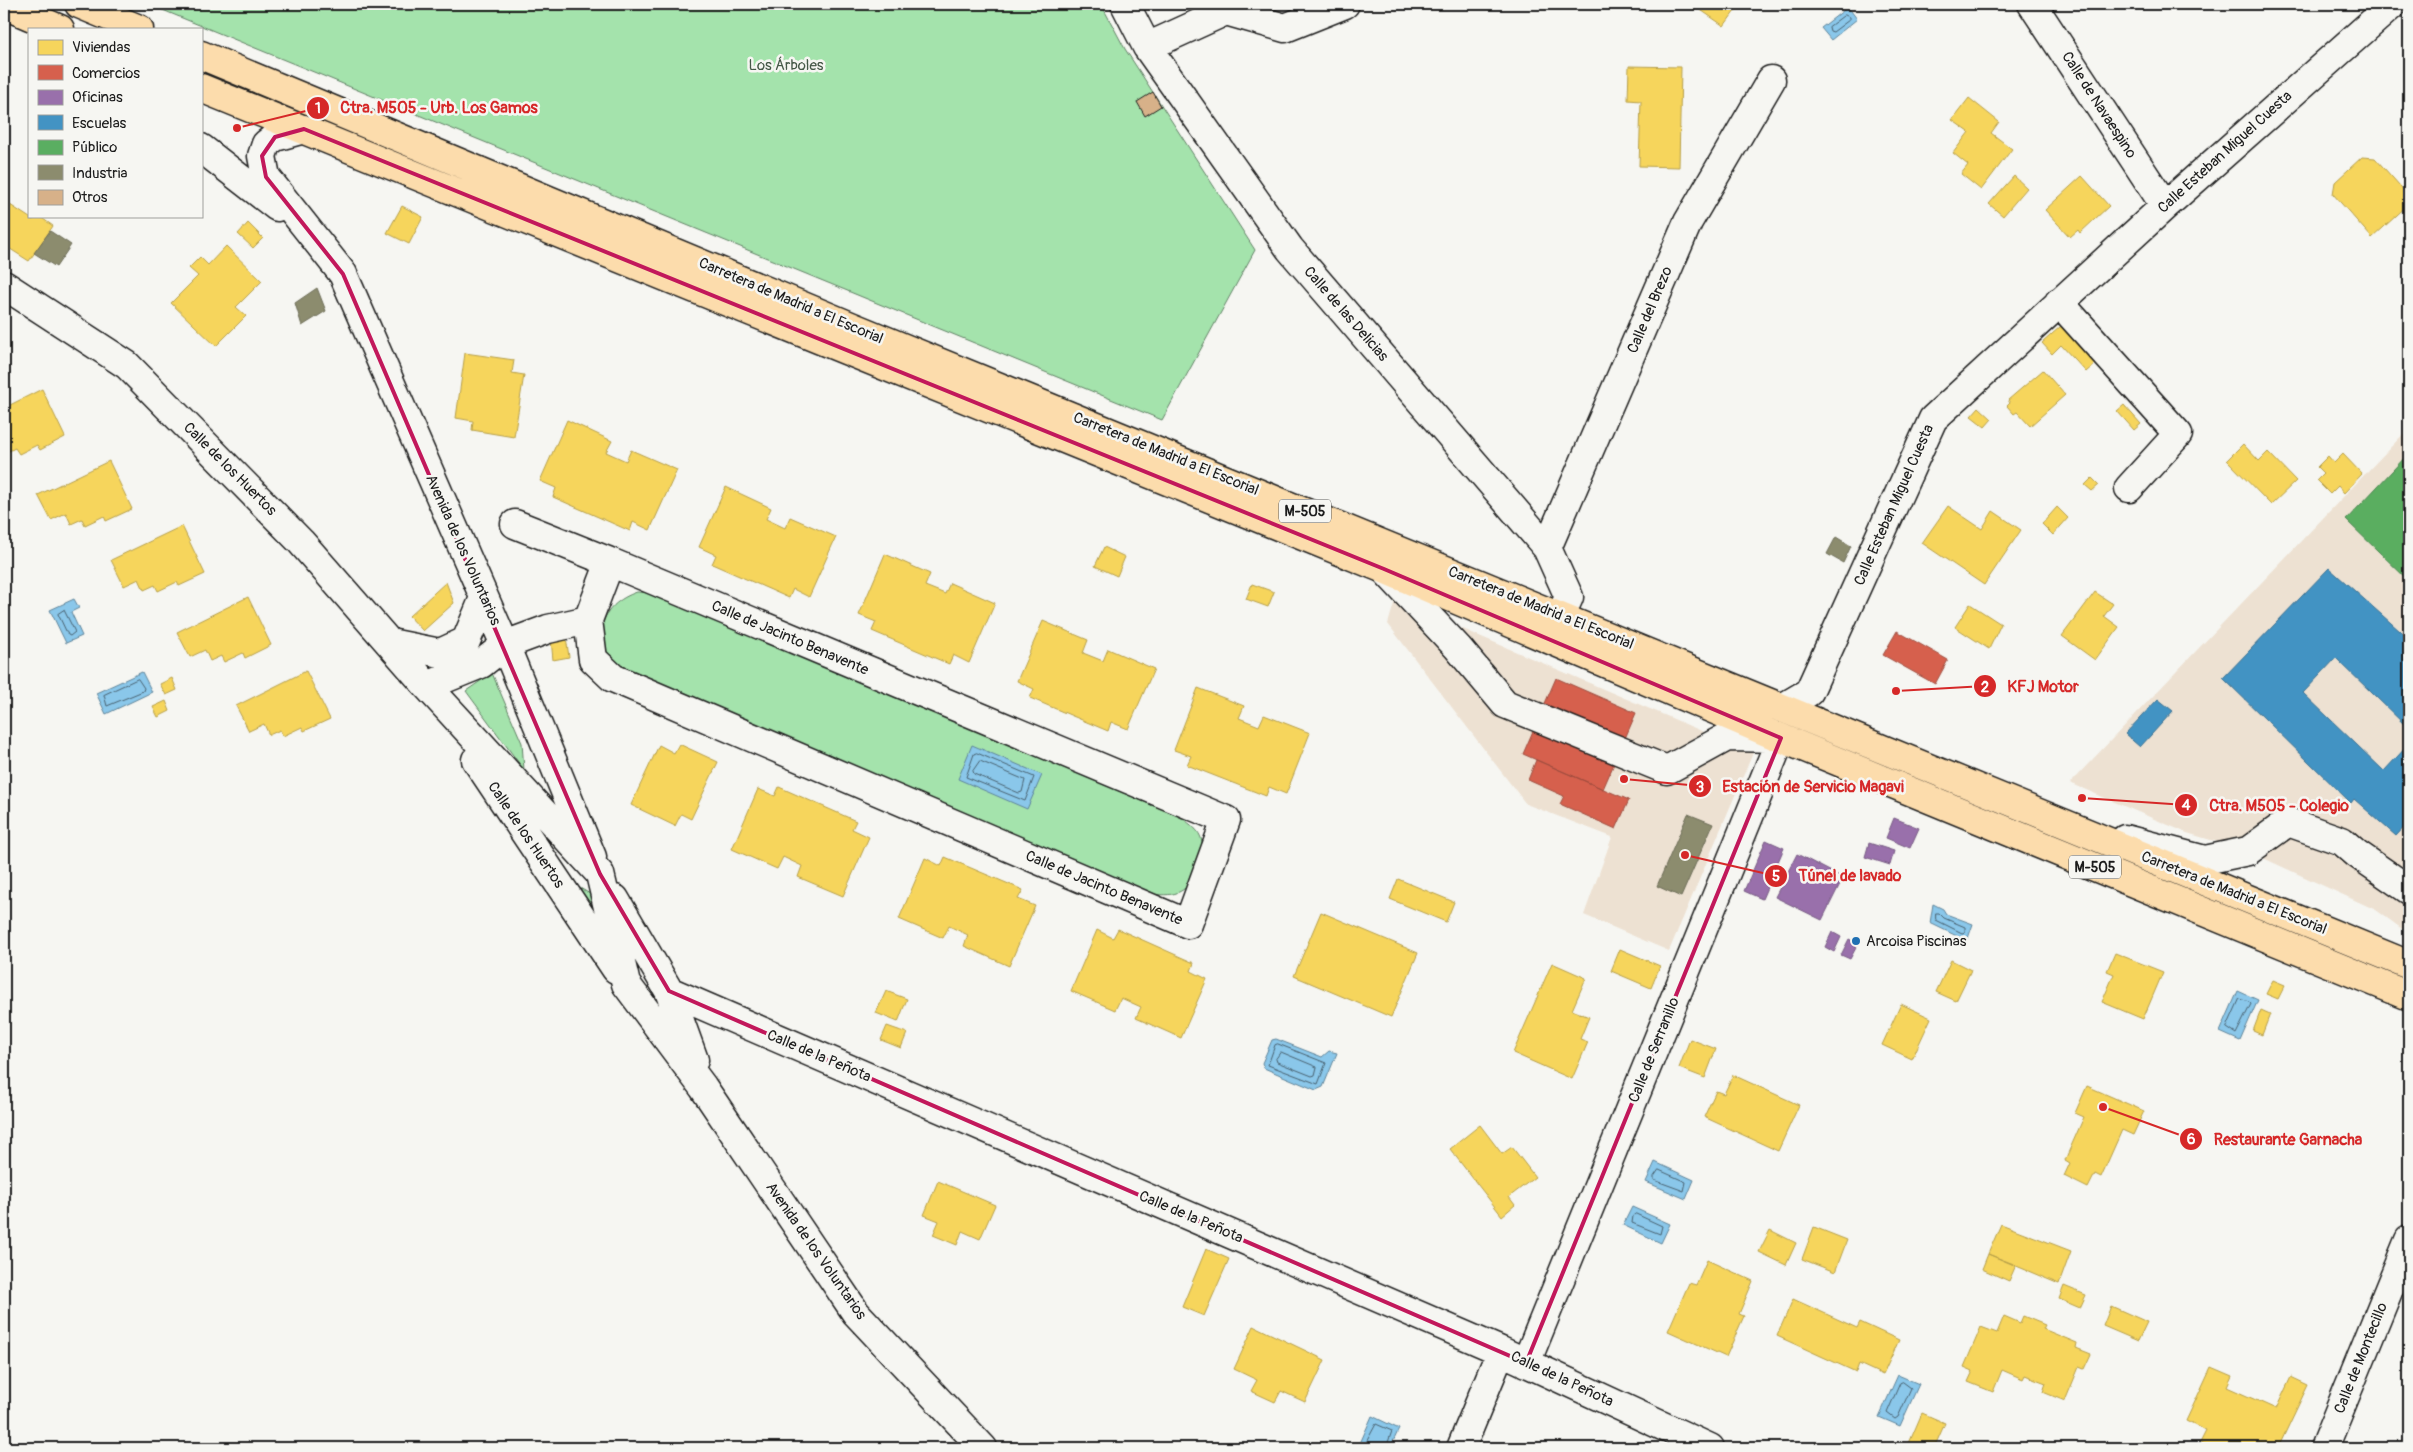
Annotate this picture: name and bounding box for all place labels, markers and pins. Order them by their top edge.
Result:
callout: Ctra. M505 - Urb. Los Gamos [306,92,548,123]
callout: KFJ Motor [1973,671,2089,702]
callout: Estación de Servicio Magavi [1687,771,1914,802]
callout: Ctra. M505 - Colegio [2174,790,2359,821]
callout: Túnel de lavado [1763,860,1911,891]
place label: Arcoisa Piscinas [1866,932,1967,951]
marker: Arcoisa Piscinas [1850,935,1862,947]
callout: Restaurante Garnacha [2179,1124,2372,1155]

